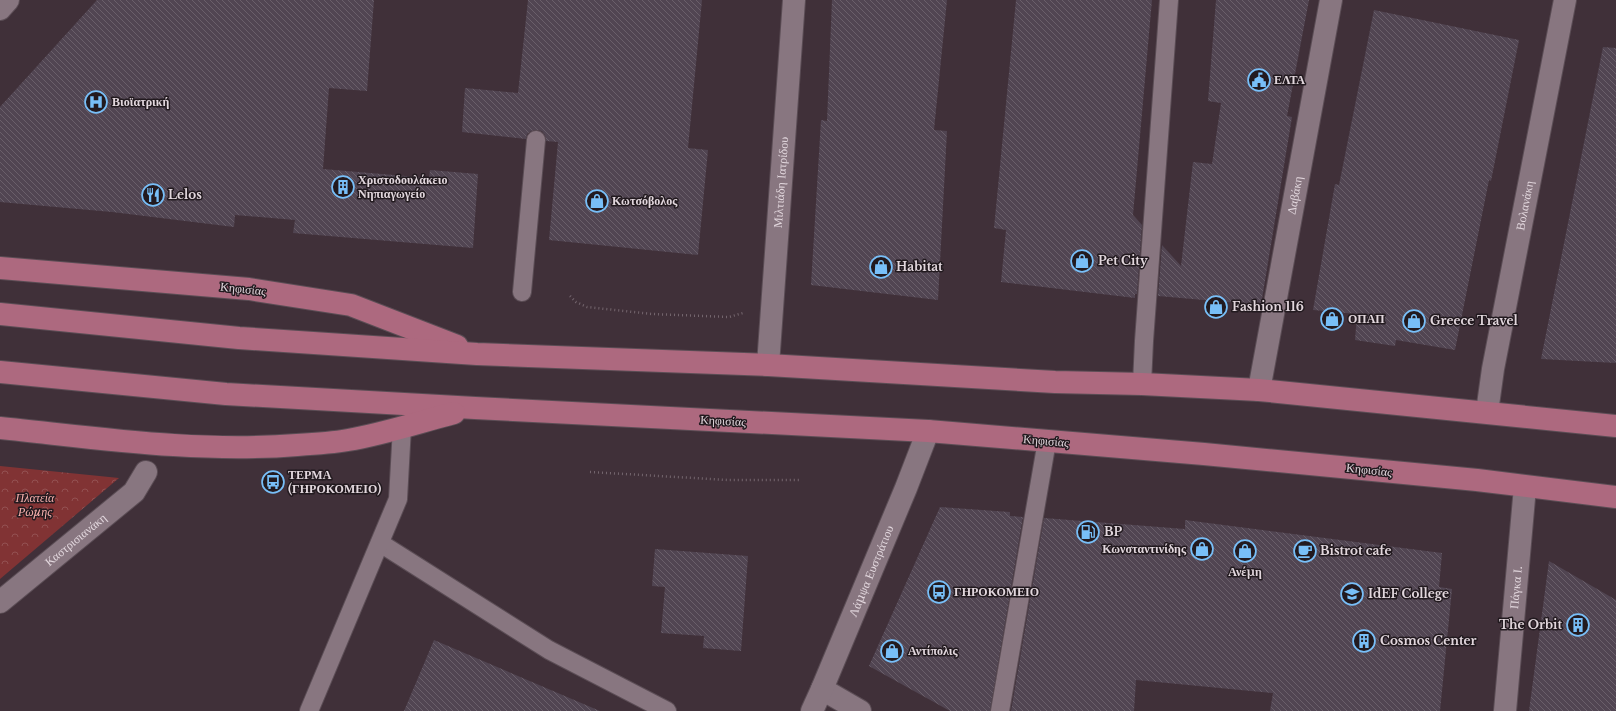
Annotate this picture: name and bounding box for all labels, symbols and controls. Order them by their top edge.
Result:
public building icon: ΕΛΤΑ [1246,67,1272,93]
place label: ΕΛΤΑ [1274,72,1305,87]
hospital icon: Βιοϊατρική [83,89,109,115]
place label: Βιοϊατρική [112,94,169,109]
street label: Μιλτιάδη Ιατρίδου [770,136,791,229]
place label: Χριστοδουλάκειο Νηπιαγωγείο [358,172,447,201]
building icon: Χριστοδουλάκειο Νηπιαγωγείο [330,174,356,200]
street label: Δαβάκη [1284,175,1305,216]
street label: Βολανάκη [1512,179,1537,231]
restaurant icon: Lelos [140,182,166,208]
place label: Lelos [168,187,202,202]
shop icon: Κωτσόβολος [584,188,610,214]
place label: Κωτσόβολος [612,193,678,208]
shop icon: Pet City [1069,248,1095,274]
place label: Pet City [1098,253,1148,268]
shop icon: Habitat [868,254,894,280]
place label: Habitat [896,259,943,274]
street label: Κηφισίας [219,279,267,298]
shop icon: Fashion 116 [1203,294,1229,320]
place label: Fashion 116 [1232,299,1304,314]
shop icon: ΟΠΑΠ [1319,306,1345,332]
shop icon: Greece Travel [1401,308,1427,334]
place label: ΟΠΑΠ [1348,311,1385,326]
place label: Greece Travel [1430,313,1518,328]
street label: Κηφισίας [700,412,747,429]
street label: Κηφισίας [1023,431,1070,450]
street label: Κηφισίας [1345,460,1393,479]
place label: ΤΕΡΜΑ (ΓΗΡΟΚΟΜΕΙΟ) [288,467,381,496]
bus stop icon: ΤΕΡΜΑ (ΓΗΡΟΚΟΜΕΙΟ) [260,469,286,495]
park label: Πλατεία Ρώμης [15,490,55,519]
street label: Καστρισιανάκη [42,510,109,569]
fuel station icon: BP [1075,519,1101,545]
street label: Λάμψα Ευστράτιου [845,523,897,619]
place label: BP [1104,524,1123,539]
shop icon: Κωνσταντινίδης [1189,536,1215,562]
shop icon: Ανέμη [1232,538,1258,564]
cafe icon: Bistrot cafe [1292,538,1318,564]
place label: Κωνσταντινίδης [1102,541,1187,556]
place label: Bistrot cafe [1320,543,1392,558]
place label: Ανέμη [1228,564,1262,579]
street label: Πάγκα Ι. [1506,565,1525,610]
bus stop icon: ΓΗΡΟΚΟΜΕΙΟ [926,579,952,605]
school or university icon: IdEF College [1339,581,1365,607]
place label: ΓΗΡΟΚΟΜΕΙΟ [954,584,1039,599]
place label: IdEF College [1368,586,1449,601]
building icon: The Orbit [1565,612,1591,638]
place label: The Orbit [1499,617,1562,632]
building icon: Cosmos Center [1351,628,1377,654]
place label: Cosmos Center [1380,633,1477,648]
shop icon: Αντίπολις [879,638,905,664]
place label: Αντίπολις [908,643,959,658]

